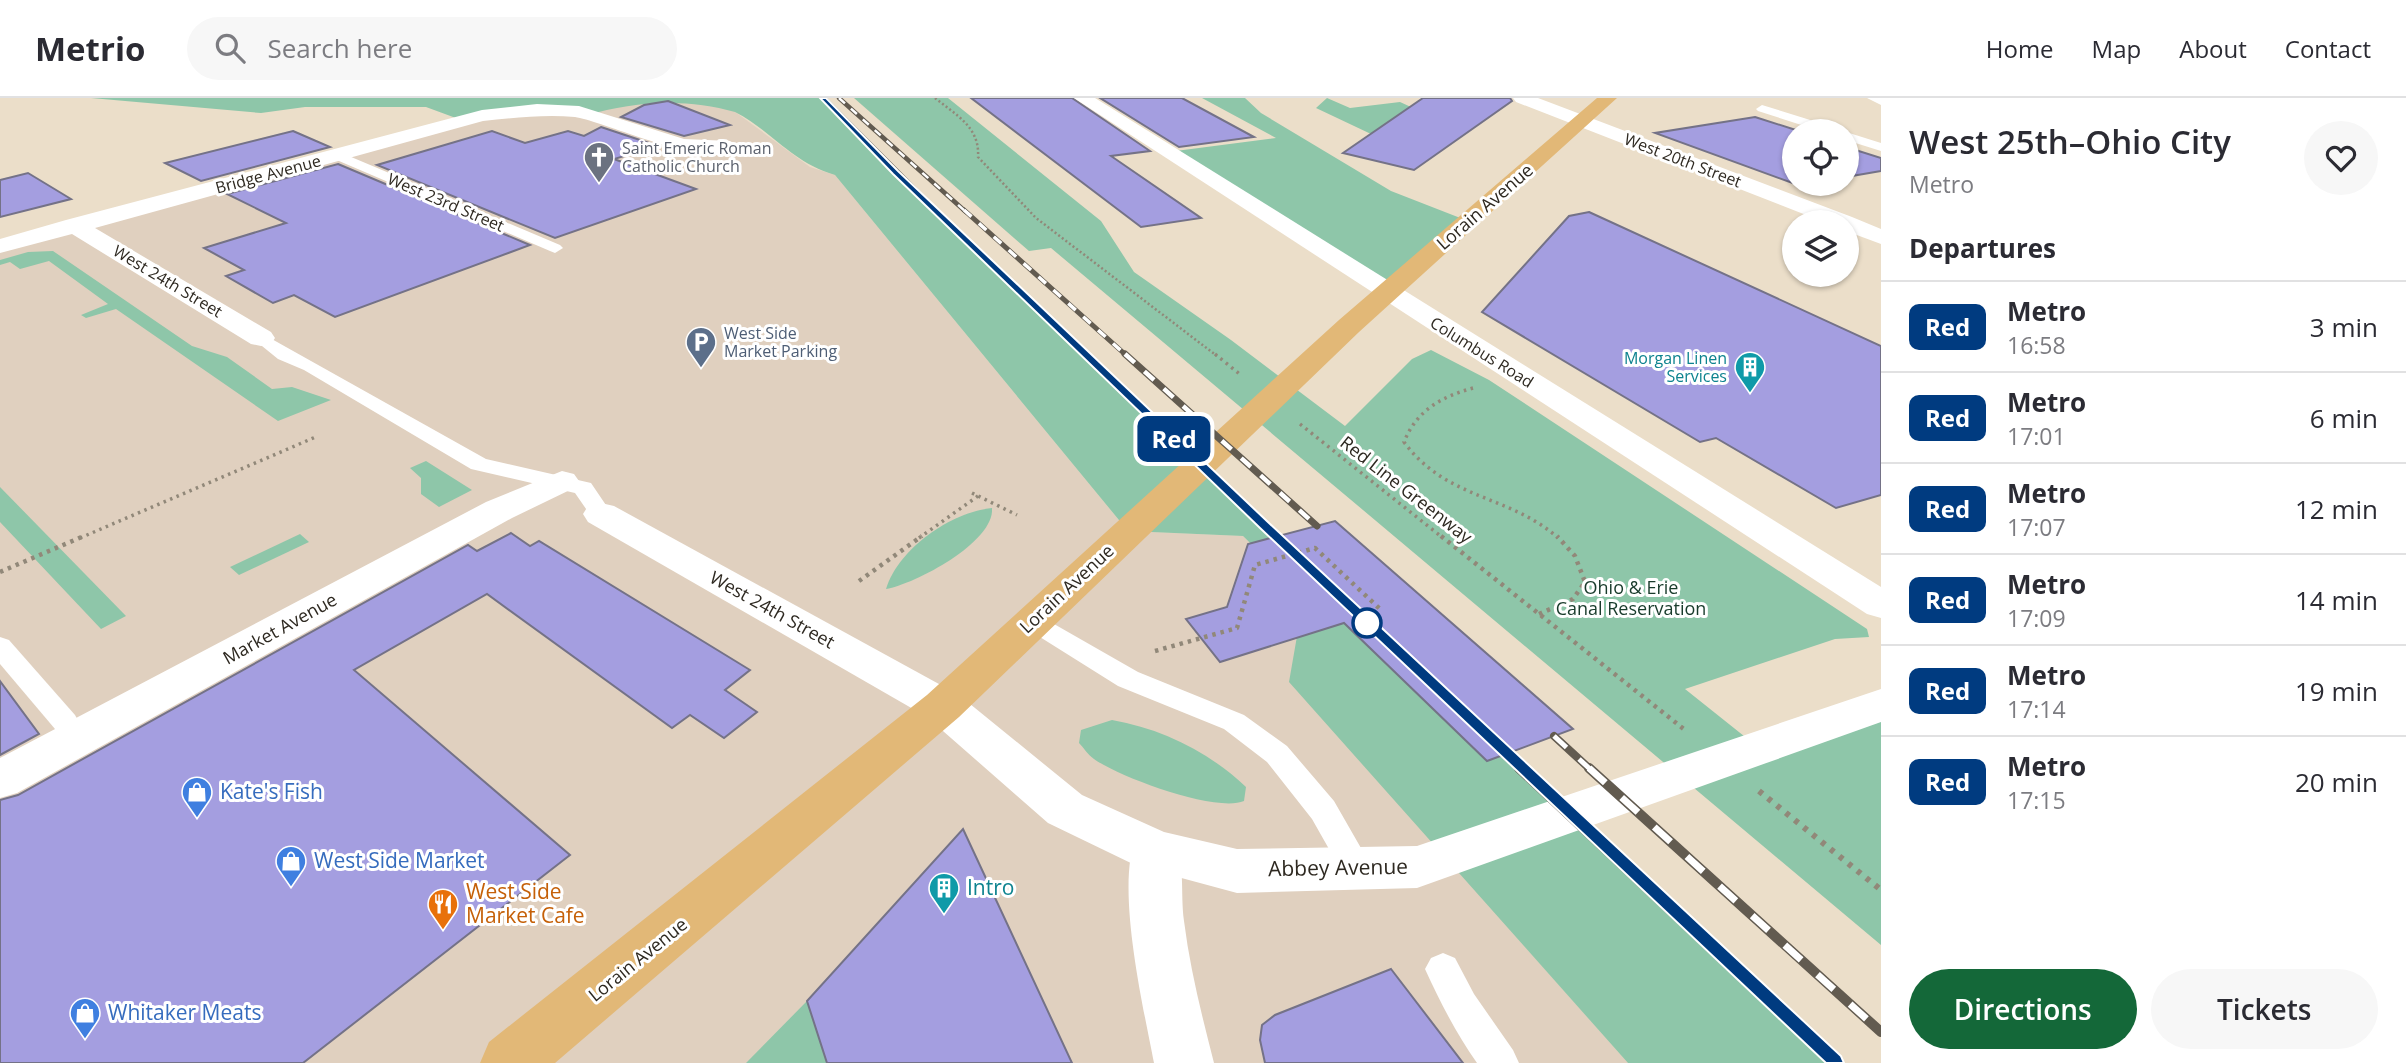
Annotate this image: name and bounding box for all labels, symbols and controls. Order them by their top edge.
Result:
search box [187,17,677,80]
text: Metrio [35,26,145,71]
icon: search [211,29,249,67]
text: Search here [267,30,412,66]
text: Home [1986,32,2054,65]
text: Map [2092,32,2141,65]
text: About [2179,32,2247,65]
text: Contact [2285,32,2371,65]
map controls [1782,119,1859,287]
button: locate [1782,119,1859,196]
text: West 25th–Ohio City [1909,119,2231,164]
button: heart [2304,121,2378,195]
street label: West 20th Street [1621,128,1745,193]
place label: Saint Emeric Roman Catholic Church [622,137,771,177]
church icon: Saint Emeric Roman Catholic Church [582,140,616,184]
street label: Bridge Avenue [213,149,323,199]
street label: Lorain Avenue [1431,158,1538,255]
street label: West 23rd Street [384,168,508,237]
text: Metro [1909,168,1974,200]
button: layers [1782,210,1859,287]
text: Departures [1909,230,2056,266]
street label: West 24th Street [109,240,227,322]
text: Metro [2007,293,2086,329]
text: 3 min [2310,309,2378,345]
text: Red [1925,310,1970,343]
street label: Columbus Road [1426,311,1538,393]
place label: West Side Market Parking [724,322,837,362]
parking icon: West Side Market Parking [684,325,718,369]
text: 16:58 [2007,329,2066,361]
place label: Morgan Linen Services [1624,347,1727,387]
building icon: Morgan Linen Services [1733,350,1767,394]
text: Metro [2007,384,2086,420]
text: 6 min [2310,400,2378,436]
text: Red [1925,401,1970,434]
line badge: Red [1134,416,1214,462]
text: 17:01 [2007,420,2066,452]
text: Red [1151,422,1197,455]
street label: Red Line Greenway [1336,430,1478,549]
text: Metro [2007,475,2086,511]
text: 12 min [2295,491,2378,527]
text: Red [1925,492,1970,525]
text: 17:07 [2007,511,2066,543]
street label: Lorain Avenue [1014,538,1119,638]
street label: West 24th Street [706,565,839,653]
text: Metro [2007,566,2086,602]
park label: Ohio & Erie Canal Reservation [1556,575,1706,620]
text: 14 min [2295,582,2378,618]
text: Red [1925,583,1970,616]
street label: Market Avenue [218,587,341,669]
text: 17:09 [2007,602,2066,634]
unlabelled marker [1352,608,1382,638]
text: Metro [2007,657,2086,693]
text: 19 min [2295,673,2378,709]
text: Red [1925,674,1970,707]
text: 17:14 [2007,693,2066,725]
text: Metro [2007,748,2086,784]
text: 20 min [2295,764,2378,800]
text: Red [1925,765,1970,798]
shop icon: Kate's Fish [180,775,214,819]
place label: Kate's Fish [220,777,323,805]
text: 17:15 [2007,784,2066,816]
shop icon: West Side Market [274,844,308,888]
place label: West Side Market [314,846,485,874]
street label: Abbey Avenue [1268,852,1408,882]
building icon: Intro [927,871,961,915]
place label: Intro [967,873,1014,901]
place label: West Side Market Cafe [466,877,585,929]
restaurant icon: West Side Market Cafe [426,887,460,931]
street label: Lorain Avenue [583,912,692,1006]
button: Directions [1909,969,2137,1049]
button: Tickets [2151,969,2378,1049]
shop icon: Whitaker Meats [68,996,102,1040]
place label: Whitaker Meats [108,998,261,1026]

